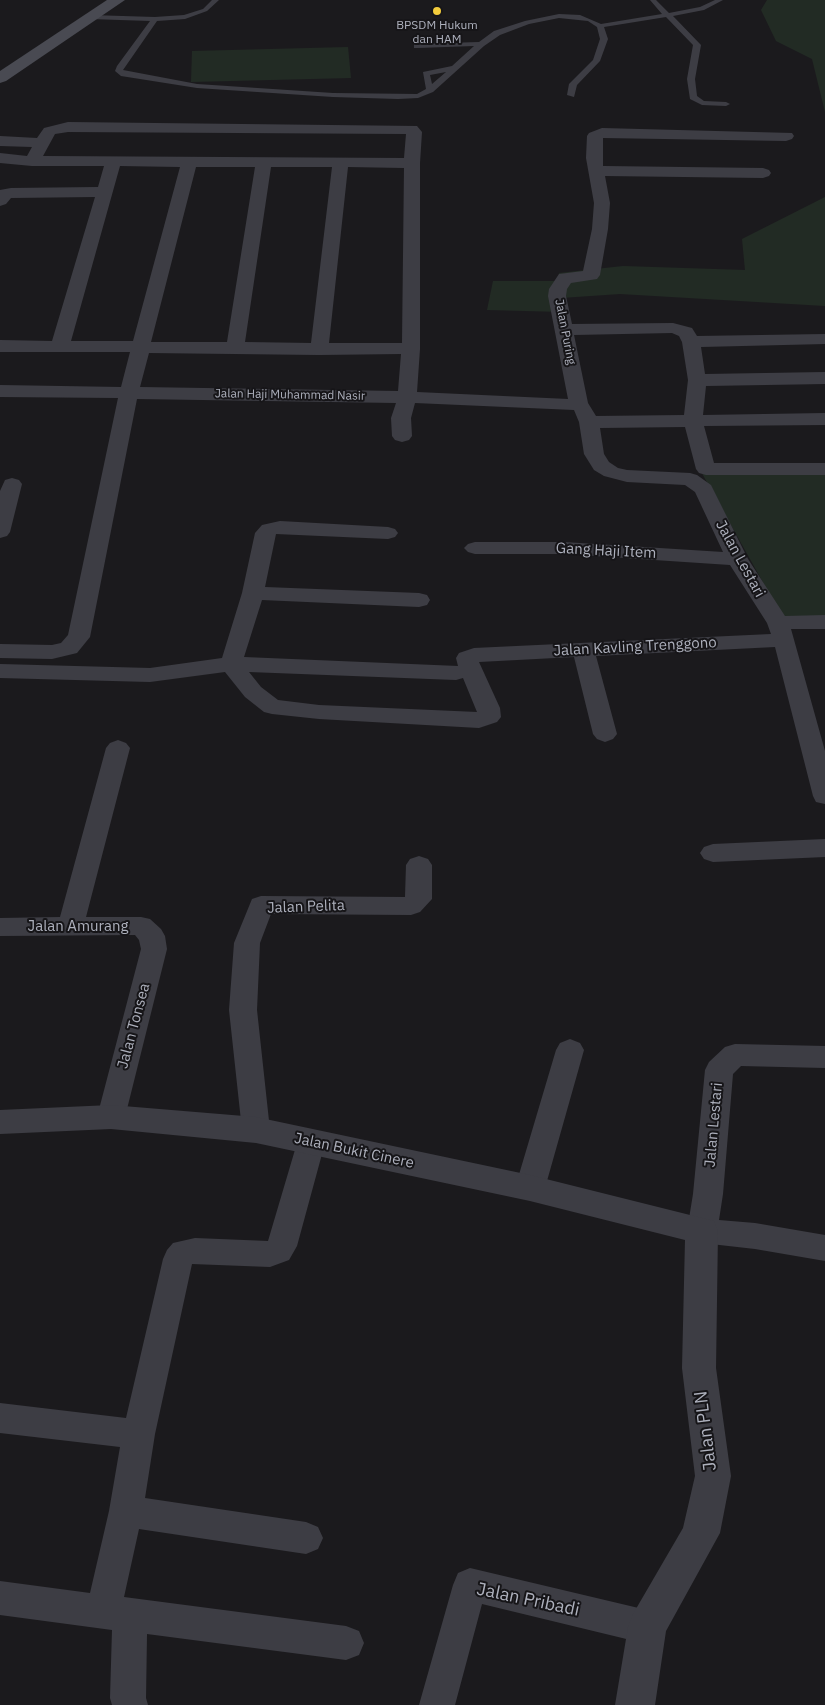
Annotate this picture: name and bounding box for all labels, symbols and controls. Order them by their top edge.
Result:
marker: BPSDM Hukum dan HAM [431,5,443,17]
place label: BPSDM Hukum dan HAM [396,19,478,47]
street label: Jalan Puring [552,298,578,366]
street label: Jalan Haji Muhammad Nasir [215,386,365,404]
street label: Jalan Lestari [711,517,769,601]
street label: Gang Haji Item [555,539,657,563]
street label: Jalan Kavling Trenggono [553,634,717,660]
street label: Jalan Pelita [267,897,345,917]
street label: Jalan Amurang [28,918,128,936]
street label: Jalan Tonsea [114,981,154,1071]
street label: Jalan Lestari [701,1082,727,1168]
street label: Jalan Bukit Cinere [292,1130,416,1172]
street label: Jalan PLN [690,1390,722,1472]
street label: Jalan Pribadi [475,1579,581,1621]

